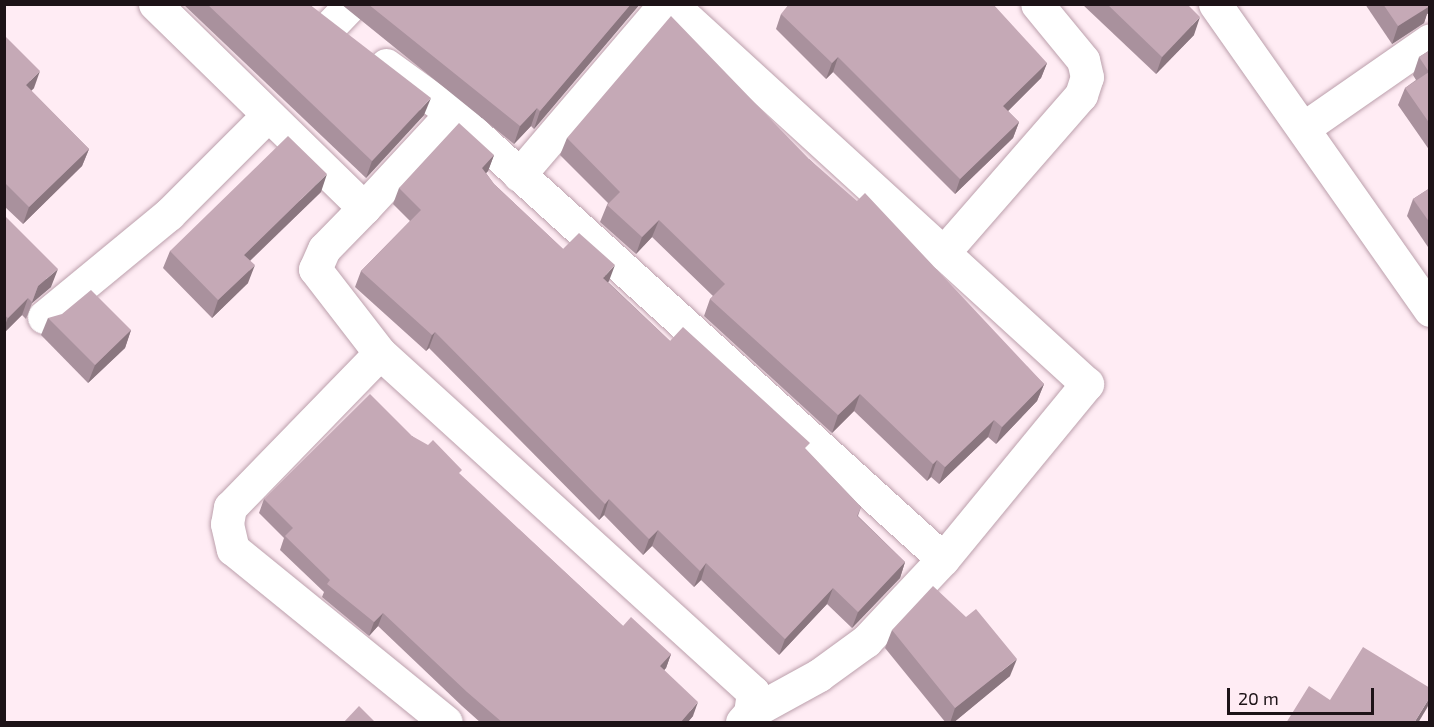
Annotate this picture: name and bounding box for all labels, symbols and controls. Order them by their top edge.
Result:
scale bar [1230,676,1377,714]
text: 20 m [1238,687,1279,709]

